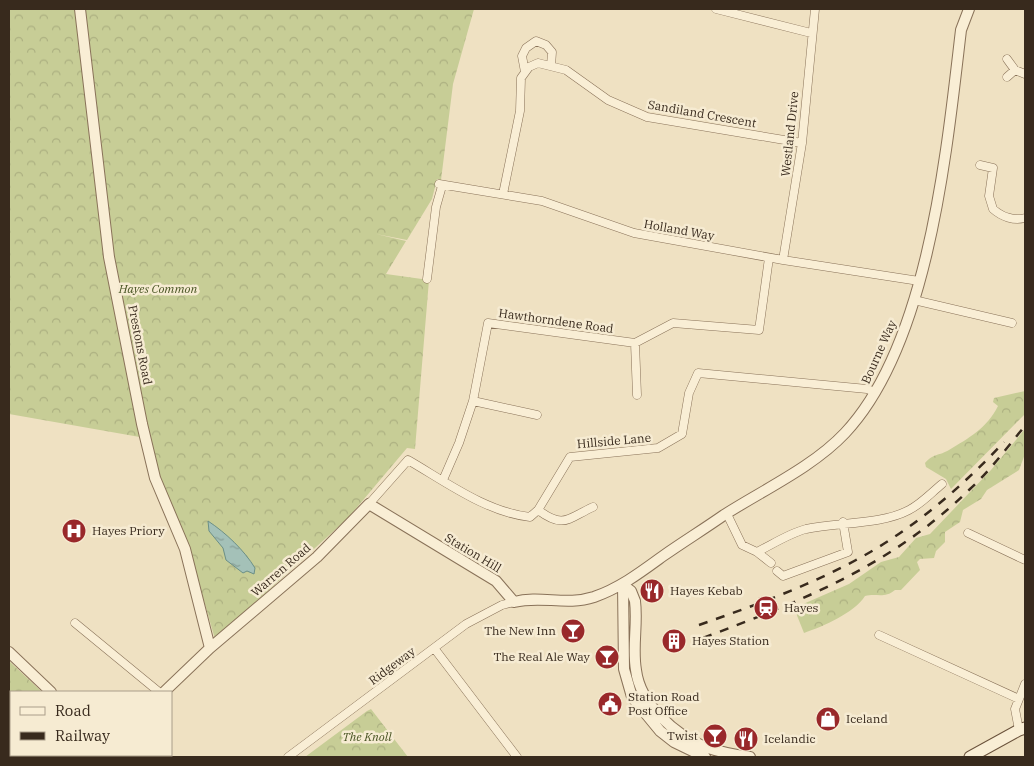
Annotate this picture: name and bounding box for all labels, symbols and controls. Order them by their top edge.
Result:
street label: Westland Drive [778,91,801,177]
street label: Sandiland Crescent [647,97,757,130]
street label: Holland Way [643,216,716,243]
park label: Hayes Common [118,281,198,296]
street label: Prestons Road [125,304,156,386]
street label: Hawthorndene Road [498,305,615,336]
street label: Bourne Way [858,317,899,386]
street label: Hillside Lane [576,430,652,451]
hospital icon: Hayes Priory [61,518,87,544]
place label: Hayes Priory [92,523,165,538]
street label: Station Hill [442,530,505,576]
street label: Warren Road [248,540,313,599]
restaurant icon: Hayes Kebab [639,578,665,604]
place label: Hayes Kebab [670,583,743,598]
station icon: Hayes [753,595,779,621]
place label: Hayes [784,600,819,615]
bar icon: The New Inn [560,618,586,644]
place label: The New Inn [484,623,556,638]
building icon: Hayes Station [661,628,687,654]
place label: Hayes Station [692,633,770,648]
street label: Ridgeway [366,643,418,688]
bar icon: The Real Ale Way [594,644,620,670]
place label: The Real Ale Way [493,649,591,664]
place label: Station Road Post Office [628,689,700,718]
legend [10,691,172,756]
public building icon: Station Road Post Office [597,691,623,717]
text: Road [55,701,91,720]
shop icon: Iceland [815,706,841,732]
place label: Iceland [846,711,888,726]
bar icon: Twist [702,723,728,749]
text: Railway [55,726,110,745]
restaurant icon: Icelandic [733,726,759,752]
place label: Twist [667,728,698,743]
park label: The Knoll [342,729,392,744]
place label: Icelandic [764,731,816,746]

